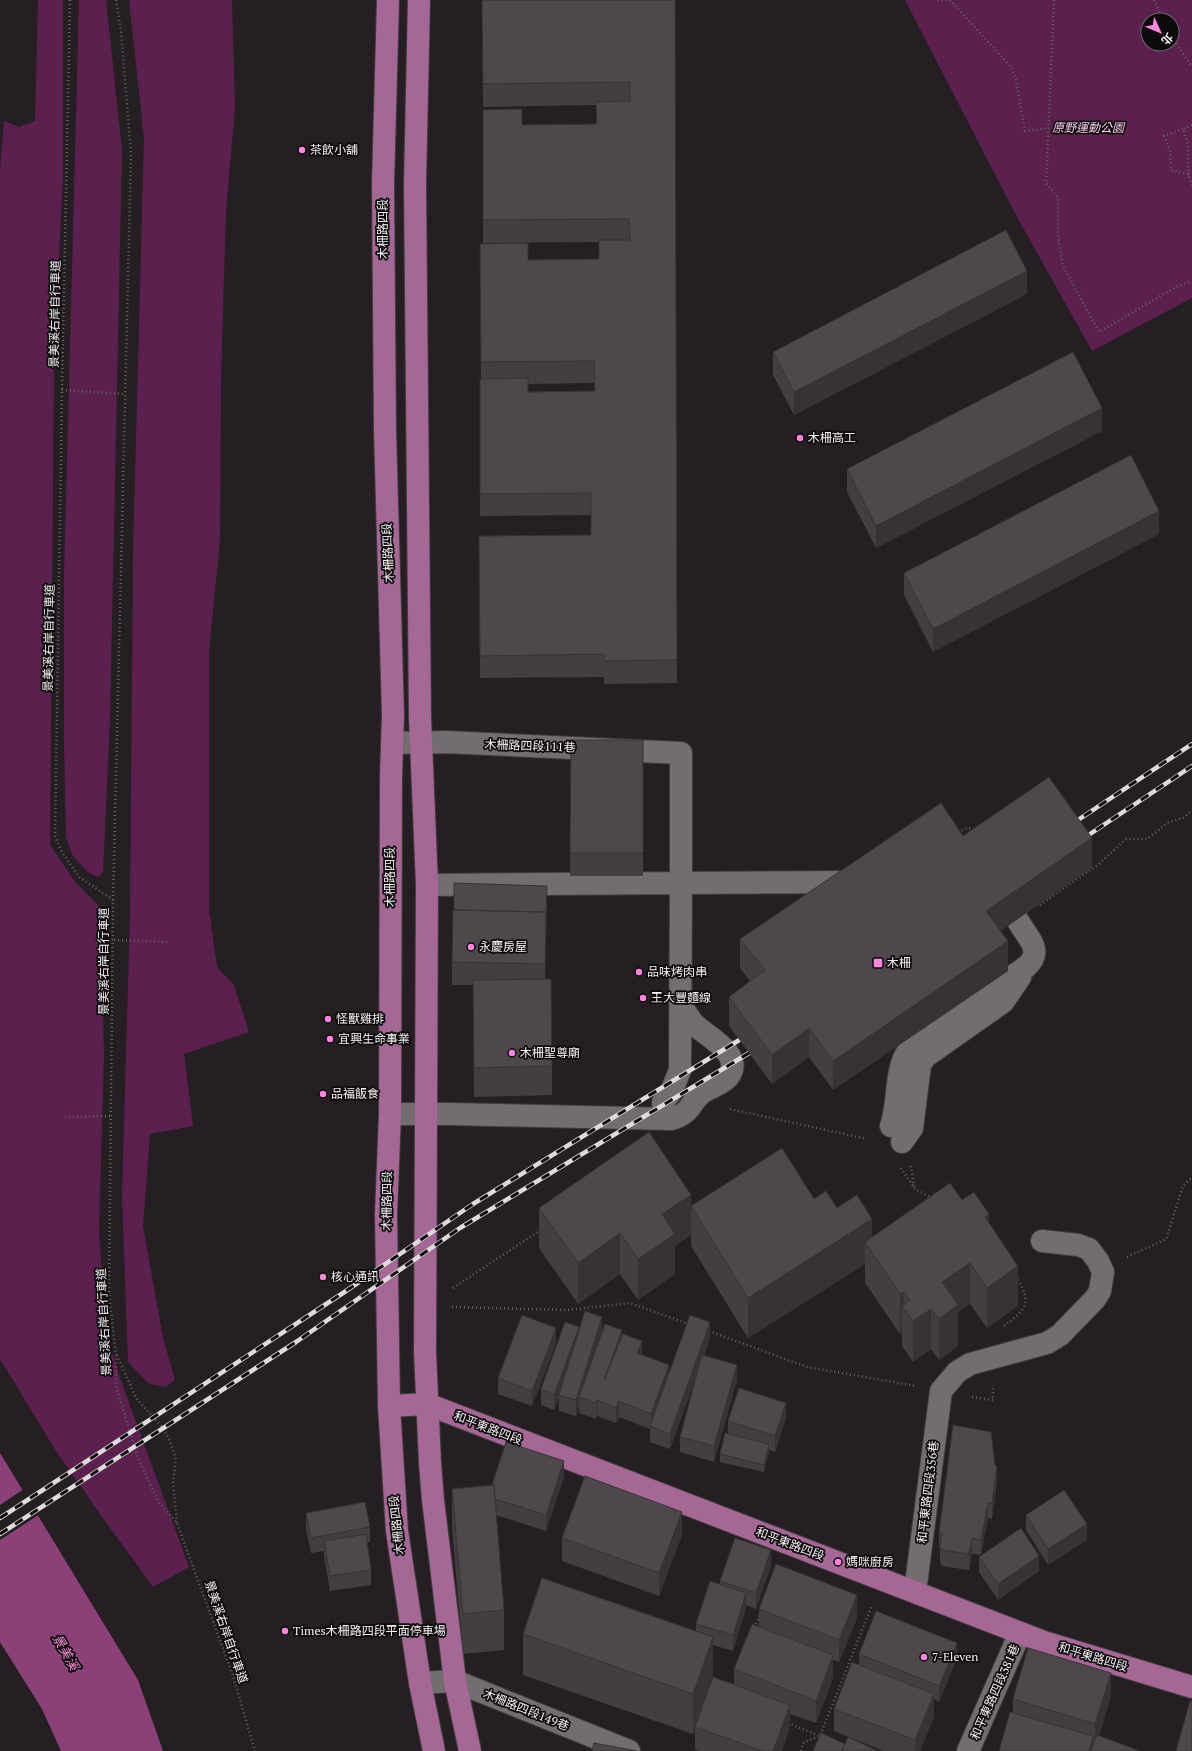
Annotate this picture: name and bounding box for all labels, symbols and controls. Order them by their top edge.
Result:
north arrow [1140,12,1180,52]
text: 北 [1158,30,1176,48]
park label: 原野運動公園 [1052,120,1126,135]
place label: 茶飲小舖 [310,142,358,157]
marker: 茶飲小舖 [297,145,307,155]
street label: 木柵路四段 [375,199,390,259]
street label: 景美溪右岸自行車道 [46,260,63,368]
place label: 木柵高工 [808,430,856,445]
marker: 木柵高工 [795,433,805,443]
street label: 木柵路四段 [379,523,396,583]
street label: 景美溪右岸自行車道 [40,584,57,692]
street label: 木柵路四段111巷 [484,736,576,755]
street label: 木柵路四段 [382,847,397,907]
street label: 景美溪右岸自行車道 [96,907,111,1015]
place label: 永慶房屋 [479,939,527,954]
marker: 永慶房屋 [466,942,476,952]
place label: 木柵 [887,955,911,970]
marker: 木柵 [872,957,884,969]
place label: 品味烤肉串 [647,964,707,979]
marker: 品味烤肉串 [634,967,644,977]
place label: 王大豐麵線 [651,990,711,1005]
marker: 王大豐麵線 [638,993,648,1003]
place label: 怪獸雞排 [336,1011,384,1026]
marker: 怪獸雞排 [323,1014,333,1024]
place label: 宜興生命事業 [338,1031,410,1046]
marker: 宜興生命事業 [325,1034,335,1044]
place label: 木柵聖尊廟 [520,1045,580,1060]
marker: 木柵聖尊廟 [507,1048,517,1058]
place label: 品福飯食 [331,1086,379,1101]
marker: 品福飯食 [318,1089,328,1099]
street label: 木柵路四段 [378,1171,395,1231]
street label: 景美溪右岸自行車道 [93,1268,114,1376]
place label: 核心通訊 [331,1269,379,1284]
marker: 核心通訊 [318,1272,328,1282]
street label: 和平東路四段 [452,1408,524,1447]
street label: 和平東路四段356巷 [914,1440,941,1544]
street label: 木柵路四段 [386,1494,407,1556]
street label: 和平東路四段 [754,1524,826,1563]
place label: 媽咪廚房 [846,1554,894,1569]
marker: 媽咪廚房 [833,1557,843,1567]
street label: 景美溪右岸自行車道 [202,1578,251,1685]
place label: Times木柵路四段平面停車場 [293,1623,446,1638]
marker: Times木柵路四段平面停車場 [280,1626,290,1636]
water label: 景美溪 [48,1631,85,1675]
street label: 和平東路四段 [1057,1639,1130,1674]
street label: 和平東路四段381巷 [967,1642,1022,1742]
place label: 7-Eleven [932,1649,978,1664]
marker: 7-Eleven [919,1652,929,1662]
street label: 木柵路四段149巷 [481,1685,571,1734]

